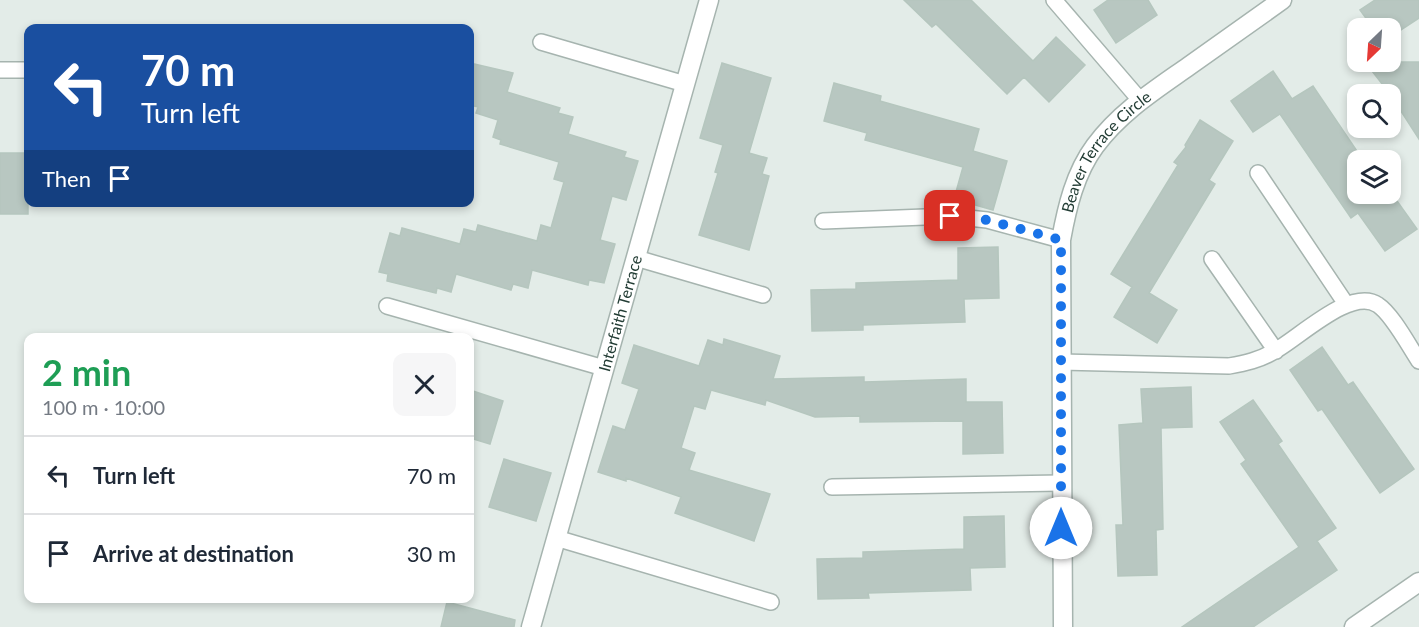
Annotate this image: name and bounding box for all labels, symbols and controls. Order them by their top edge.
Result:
north arrow [1347,18,1401,72]
map controls [1347,18,1401,204]
text: 70 m [141,45,235,95]
icon: left [42,48,120,126]
button: search [1347,84,1401,138]
street label: Beaver Terrace Circle [1057,86,1154,215]
text: Turn left [141,96,240,129]
button: layers [1347,150,1401,204]
icon: arrive [103,162,136,195]
text: Then [42,165,91,192]
pin [924,190,975,241]
icon: arrive [933,199,966,232]
street label: Interfaith Terrace [594,253,645,374]
text: 2 min [42,350,131,394]
button: close [393,353,456,416]
text: 100 m · 10:00 [42,395,165,419]
icon: left [42,459,75,492]
text: Turn left [93,462,175,489]
text: 70 m [407,462,456,489]
position arrow [1029,496,1093,560]
icon: arrive [42,537,75,570]
text: Arrive at destination [93,540,294,567]
text: 30 m [407,540,456,567]

